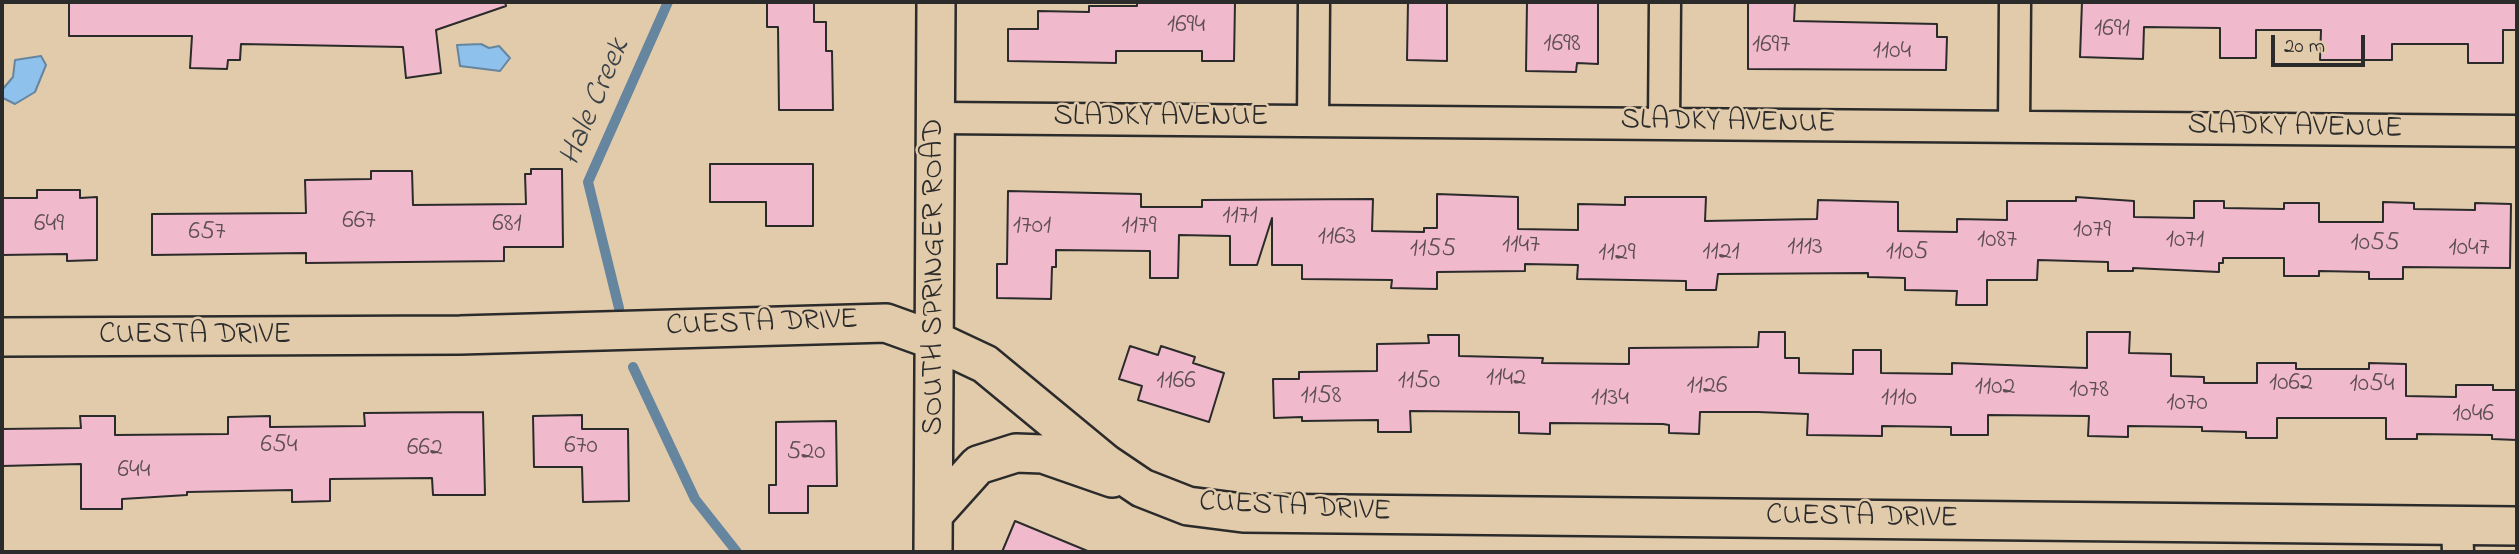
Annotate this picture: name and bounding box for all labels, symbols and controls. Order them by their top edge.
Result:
house number: 1694 [1167,11,1205,43]
house number: 1691 [2094,15,2130,47]
scale bar [2274,21,2368,65]
house number: 1698 [1543,30,1581,62]
house number: 1697 [1752,31,1790,63]
text: 20 m [2284,32,2325,62]
water label: Hale Creek [553,34,641,172]
house number: 1104 [1873,37,1911,69]
street label: SLADKY AVENUE [1054,101,1268,137]
street label: SLADKY AVENUE [1620,104,1836,144]
street label: SLADKY AVENUE [2187,109,2403,149]
street label: SOUTH SPRINGER ROAD [918,119,954,435]
house number: 1171 [1222,202,1258,234]
house number: 667 [342,207,376,239]
house number: 649 [34,210,64,242]
house number: 681 [492,210,522,242]
house number: 1701 [1013,212,1051,244]
house number: 1179 [1121,212,1157,244]
house number: 1079 [2073,216,2111,248]
house number: 657 [188,218,226,250]
house number: 1163 [1318,223,1356,255]
house number: 1087 [1977,226,2017,258]
house number: 1071 [2166,226,2204,258]
house number: 1055 [2350,229,2400,261]
house number: 1147 [1502,231,1540,263]
house number: 1113 [1787,233,1823,265]
house number: 1047 [2449,234,2489,266]
house number: 1155 [1410,235,1456,267]
house number: 1121 [1702,238,1740,270]
house number: 1105 [1886,238,1928,270]
house number: 1129 [1598,239,1636,271]
street label: CUESTA DRIVE [665,304,859,346]
street label: CUESTA DRIVE [99,319,291,355]
house number: 1142 [1486,364,1526,396]
house number: 1166 [1156,367,1196,399]
house number: 1150 [1398,367,1440,399]
house number: 1062 [2269,369,2313,401]
house number: 1054 [2349,370,2395,402]
house number: 1126 [1687,372,1727,404]
house number: 1102 [1975,373,2015,405]
house number: 1078 [2069,376,2109,408]
house number: 1158 [1300,382,1342,414]
house number: 1134 [1591,384,1629,416]
house number: 1110 [1881,384,1917,416]
house number: 1070 [2166,389,2208,421]
house number: 1046 [2452,400,2494,432]
house number: 654 [260,431,298,463]
house number: 670 [564,432,598,464]
house number: 662 [407,434,443,466]
house number: 520 [786,438,826,470]
house number: 644 [118,456,150,488]
street label: CUESTA DRIVE [1198,486,1392,532]
street label: CUESTA DRIVE [1766,499,1958,539]

